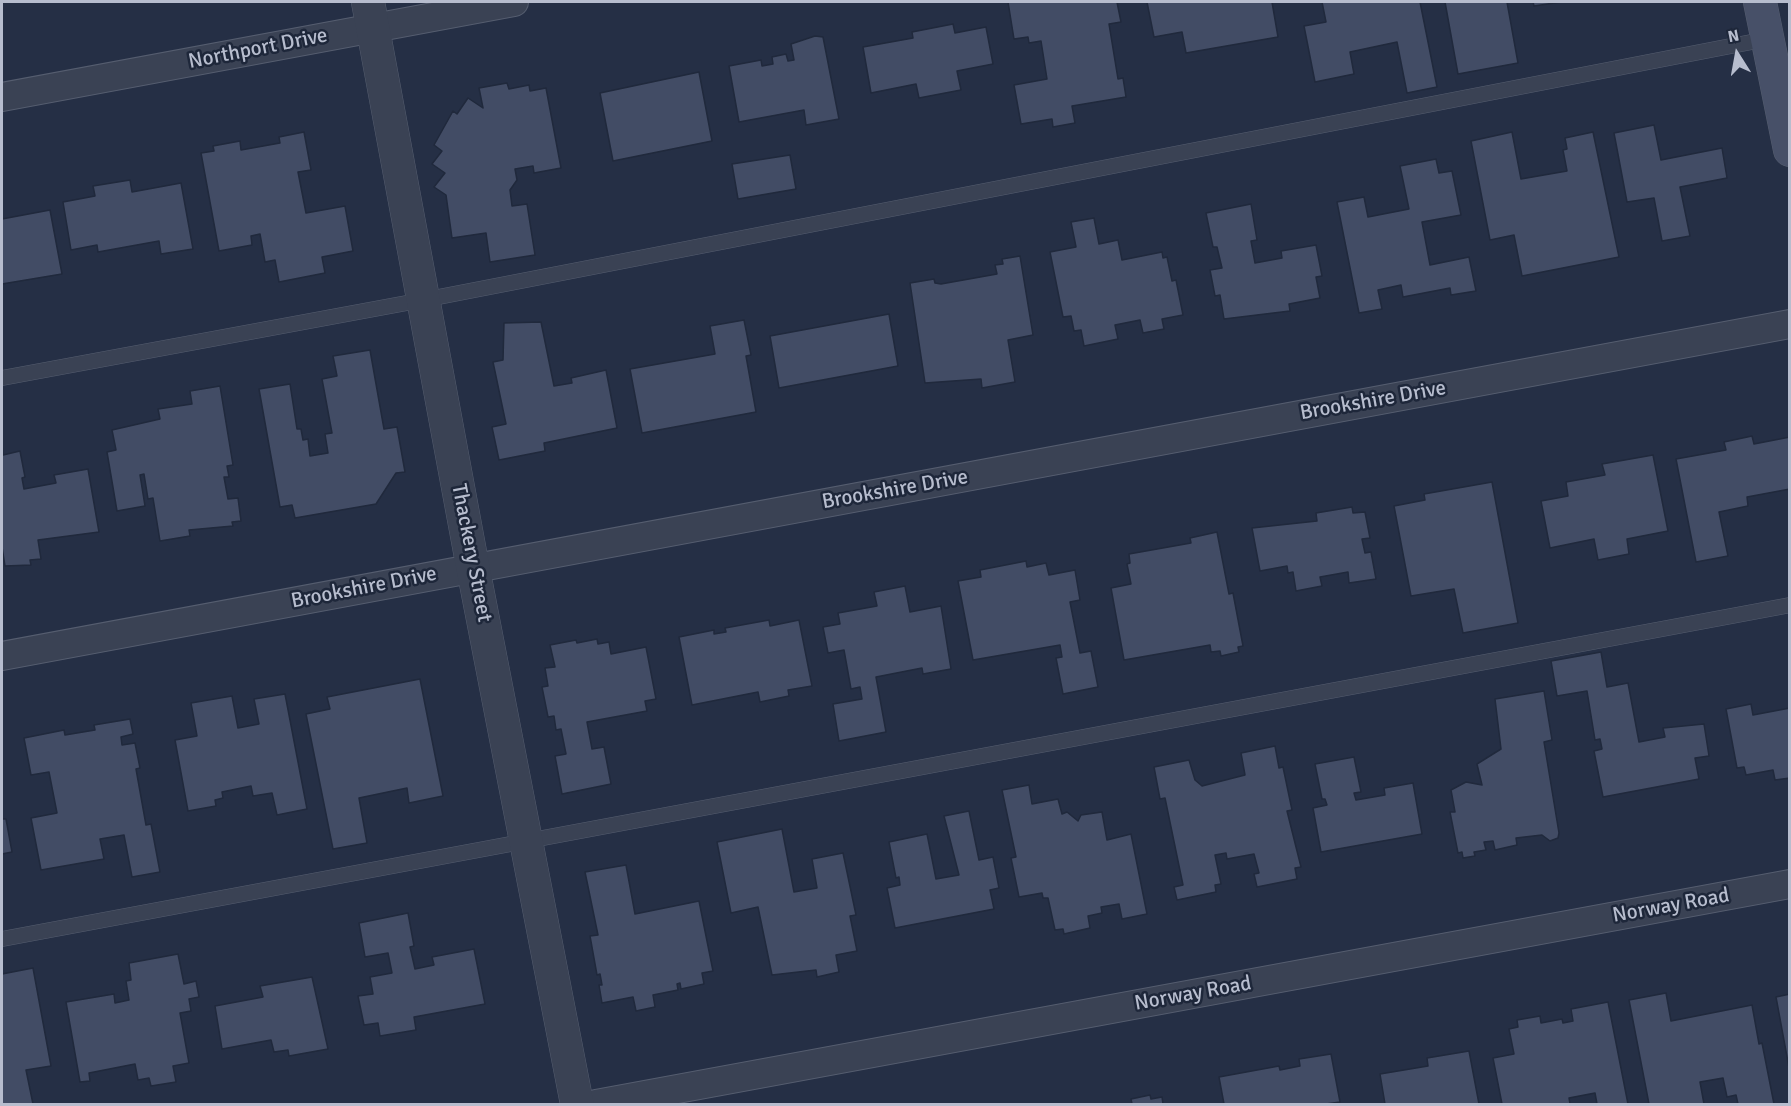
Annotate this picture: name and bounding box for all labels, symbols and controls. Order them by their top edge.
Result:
street label: Northport Drive [186,23,330,75]
north arrow [1707,24,1767,84]
text: N [1726,25,1741,47]
street label: Brookshire Drive [1298,376,1448,426]
street label: Brookshire Drive [820,465,970,515]
street label: Thackery Street [445,482,497,624]
street label: Brookshire Drive [289,562,439,614]
street label: Norway Road [1611,883,1731,929]
street label: Norway Road [1133,971,1253,1017]

